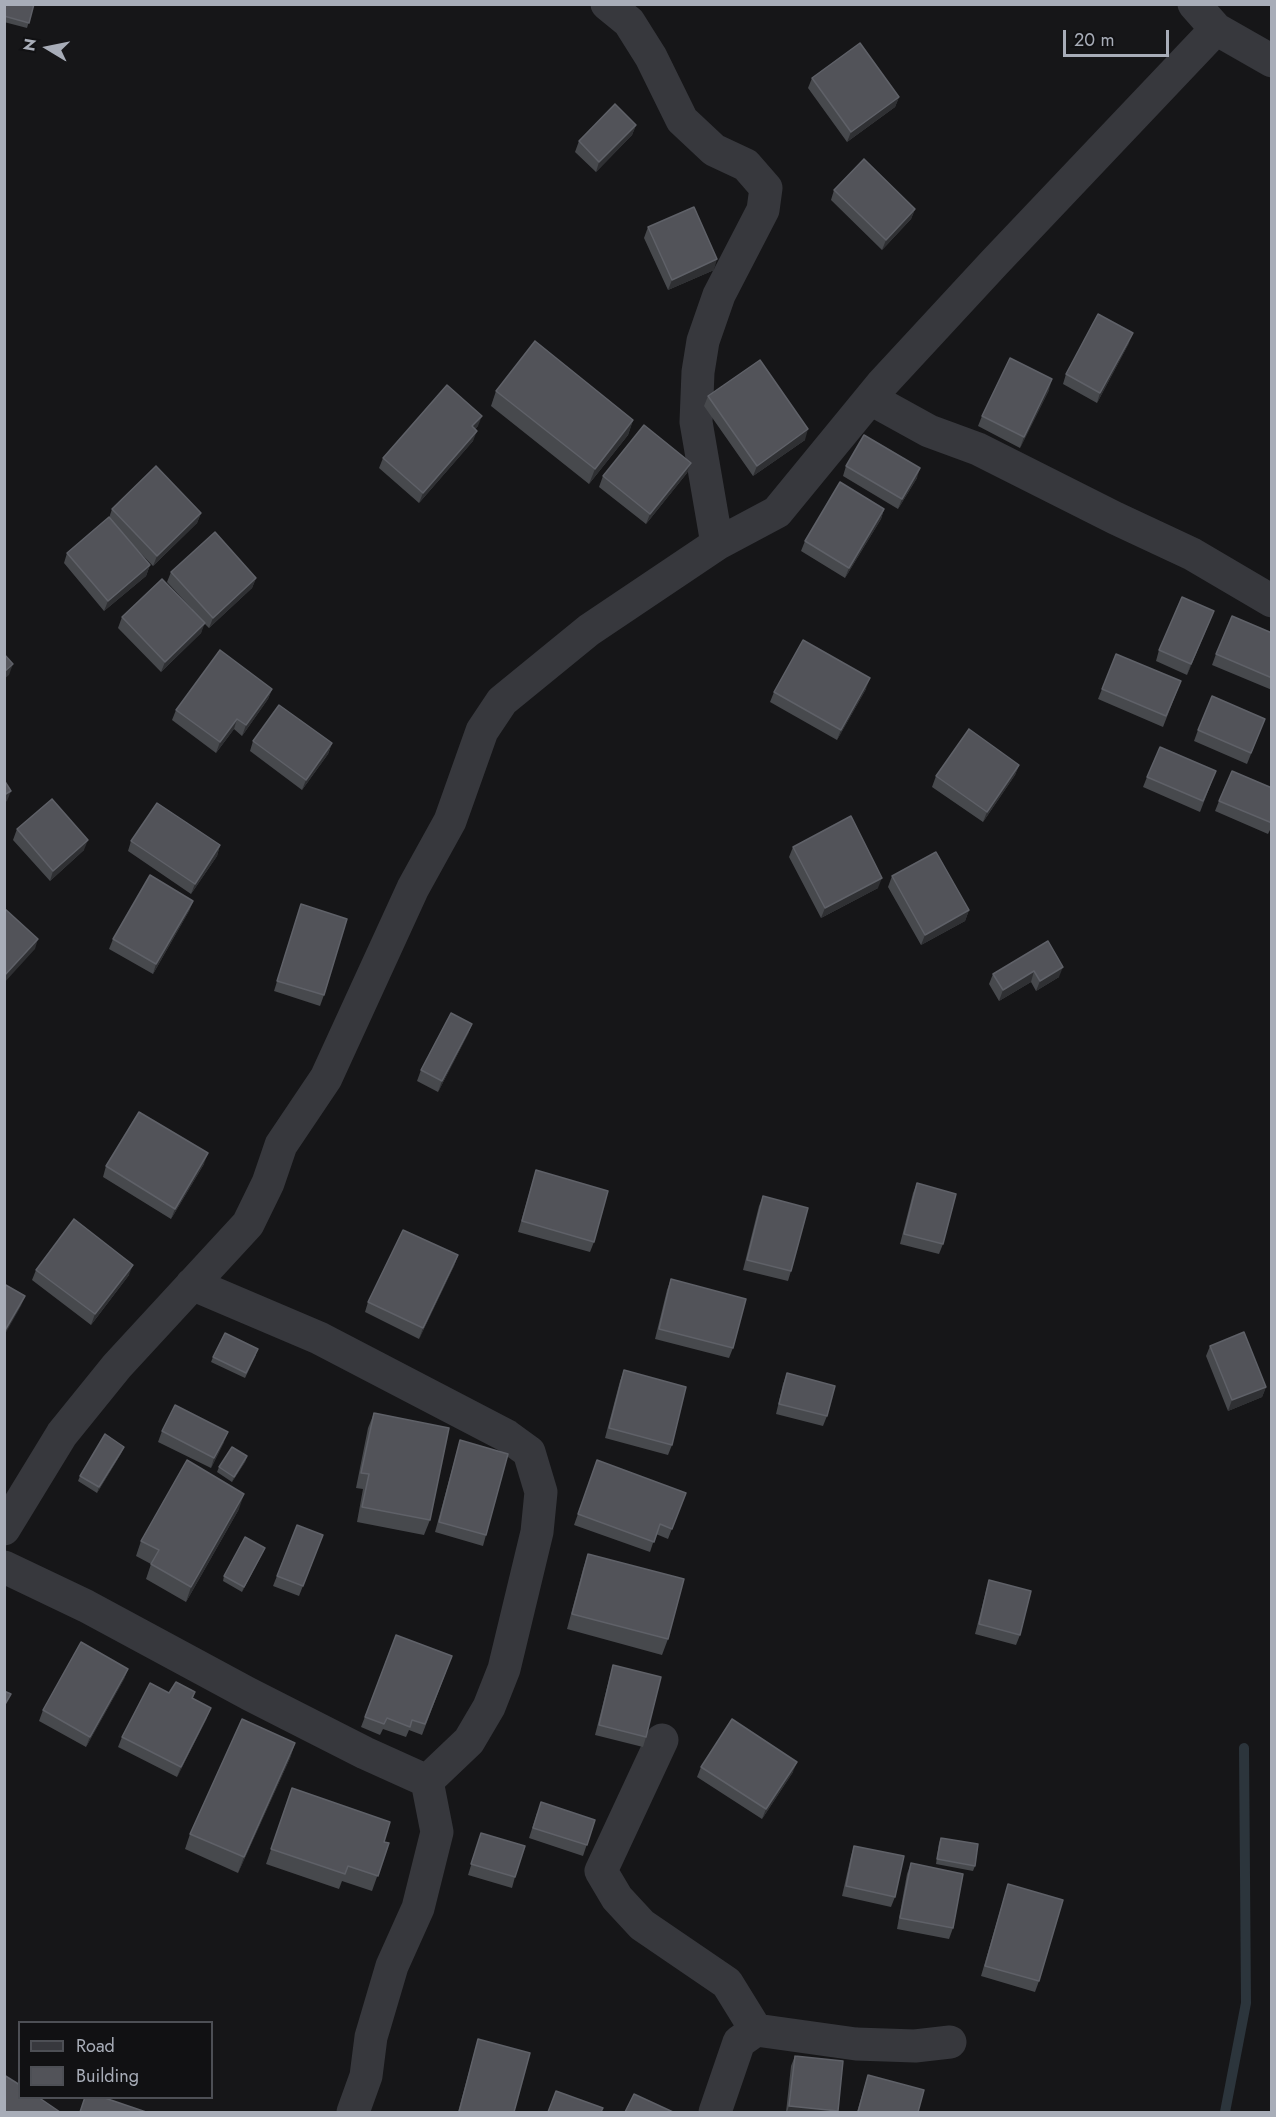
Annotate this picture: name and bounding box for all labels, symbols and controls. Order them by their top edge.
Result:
north arrow [18,18,78,78]
scale bar [1066,18,1172,56]
text: 20 m [1074,27,1114,53]
text: N [17,37,42,53]
legend [18,2021,213,2099]
text: Road [76,2033,115,2059]
text: Building [76,2063,139,2089]

